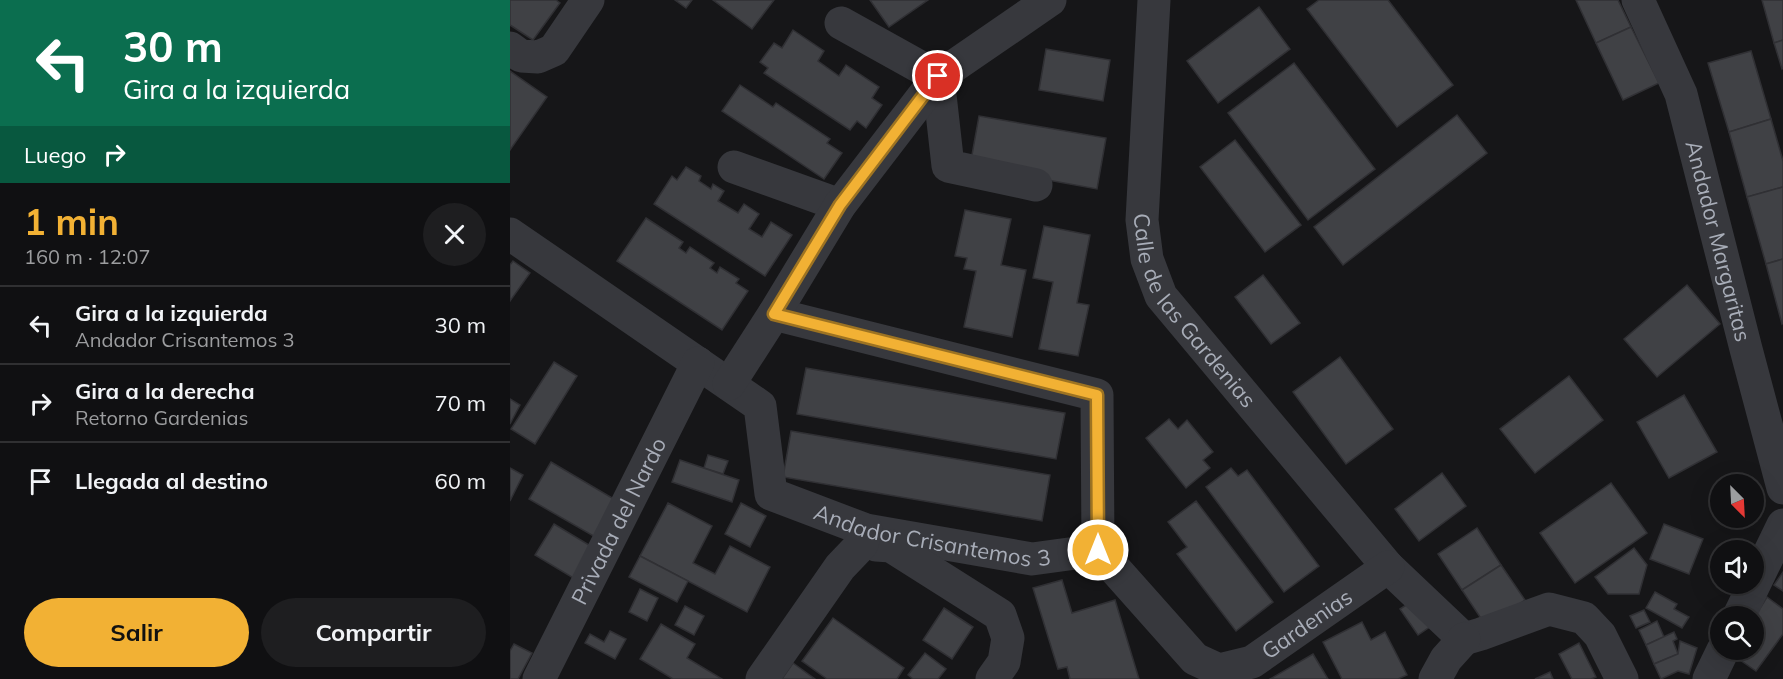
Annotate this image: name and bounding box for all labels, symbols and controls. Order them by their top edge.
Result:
text: 30 m [123,20,223,73]
icon: left [24,24,102,102]
pin [912,50,963,101]
icon: arrive [921,59,954,92]
text: Gira a la izquierda [123,72,350,106]
street label: Andador Margaritas [1679,137,1758,344]
icon: right [98,138,131,171]
text: Luego [24,141,86,169]
text: 1 min [24,199,119,244]
button: close [423,203,486,266]
street label: Calle de las Gardenias [1127,212,1262,413]
text: 160 m · 12:07 [24,244,150,269]
text: Gira a la izquierda [75,299,268,327]
icon: left [24,309,57,342]
text: 30 m [435,311,486,339]
text: Andador Crisantemos 3 [75,327,295,352]
text: Gira a la derecha [75,377,255,405]
icon: right [24,387,57,420]
text: 70 m [435,389,486,417]
text: Retorno Gardenias [75,405,248,430]
street label: Privada del Nardo [565,433,672,609]
icon: arrive [24,465,57,498]
text: Llegada al destino [75,467,268,495]
text: 60 m [435,467,486,495]
north arrow [1710,474,1764,528]
map controls [1710,474,1764,660]
street label: Andador Crisantemos 3 [810,498,1052,573]
position arrow [1066,518,1130,582]
button: sound [1710,540,1764,594]
street label: Gardenias [1256,582,1358,665]
button: Salir [24,598,249,667]
button: Compartir [261,598,486,667]
button: search [1710,606,1764,660]

